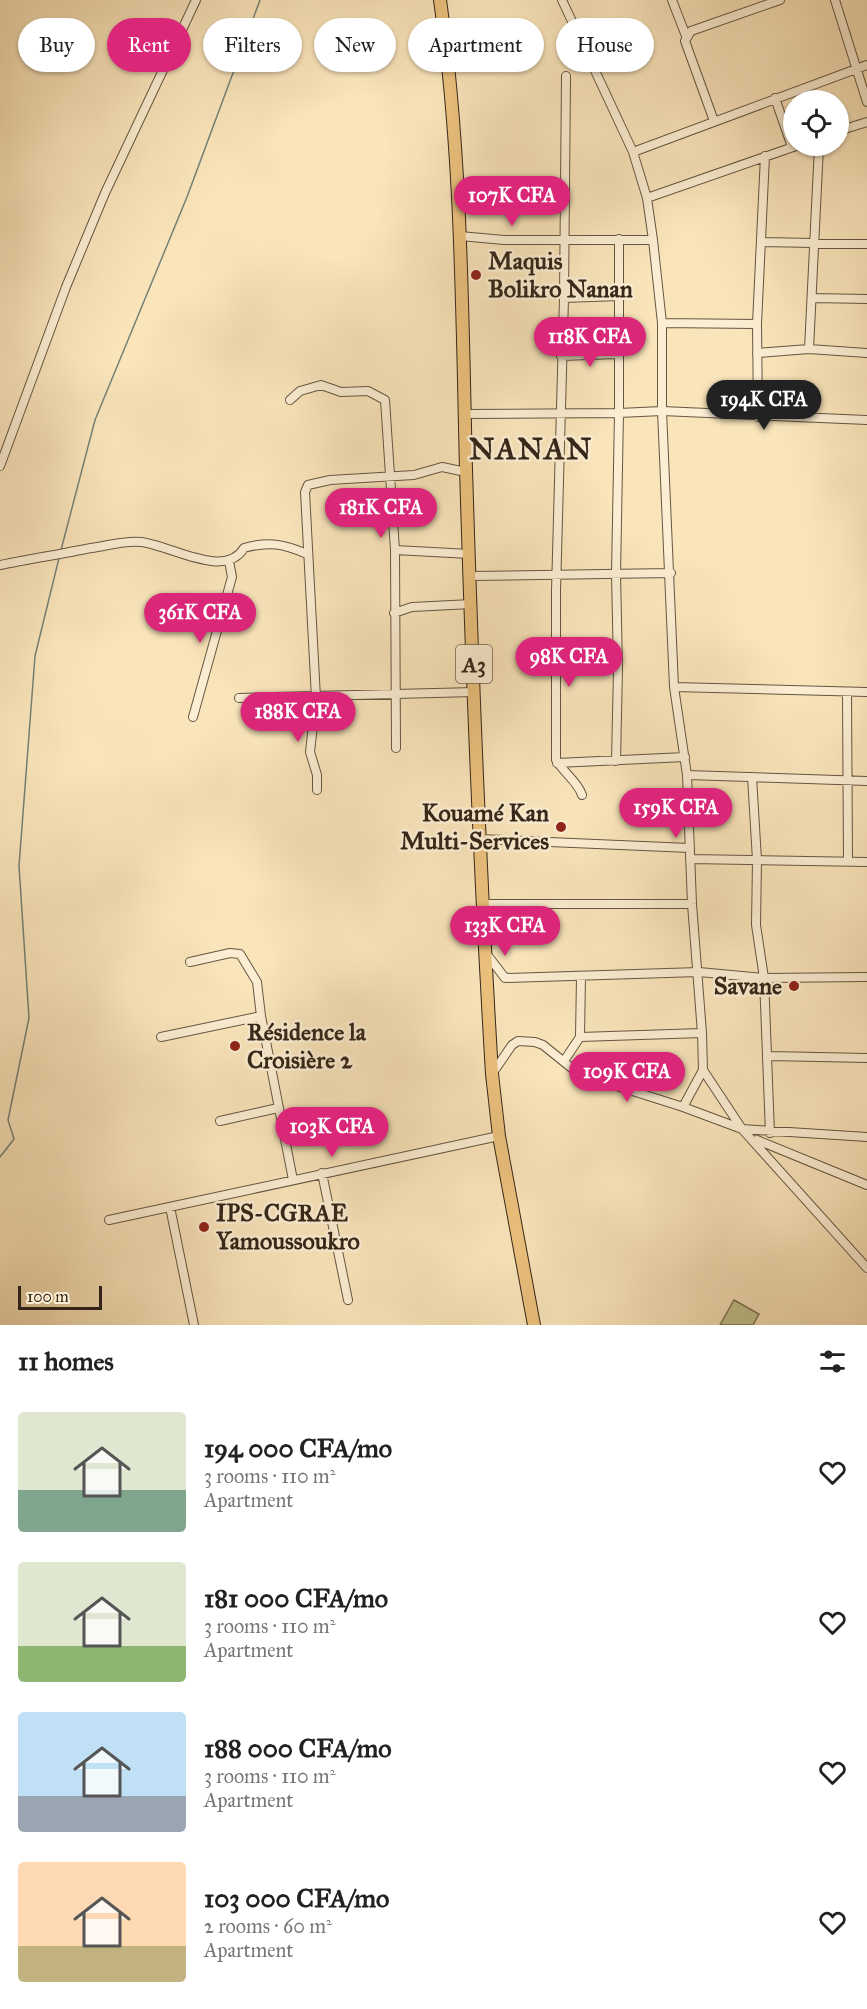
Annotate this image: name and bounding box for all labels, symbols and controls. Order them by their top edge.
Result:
chip: Buy [18,18,95,72]
chip: Rent [107,18,191,72]
chip: Filters [203,18,302,72]
chip: New [314,18,396,72]
chip: Apartment [408,18,544,72]
chip: House [556,18,654,72]
map controls [783,90,849,156]
button: locate [783,90,849,156]
pin: 107K CFA [450,176,574,227]
text: 107K CFA [468,183,556,207]
place label: Maquis Bolikro Nanan [488,246,633,304]
marker: Maquis Bolikro Nanan [469,268,483,282]
pin: 118K CFA [528,317,652,368]
text: 118K CFA [548,324,632,348]
pin: 194K CFA [702,380,826,431]
text: 194K CFA [720,387,808,411]
district label: NANAN [469,431,593,467]
pin: 181K CFA [319,488,443,539]
text: 181K CFA [339,495,423,519]
pin: 361K CFA [138,593,262,644]
text: 361K CFA [158,600,242,624]
pin: 98K CFA [514,637,624,688]
text: 98K CFA [529,644,609,668]
road number: A3 [456,645,492,683]
pin: 188K CFA [236,692,360,743]
text: 188K CFA [255,699,341,723]
pin: 159K CFA [614,788,738,839]
text: 159K CFA [633,795,719,819]
place label: Kouamé Kan Multi-Services [400,798,549,856]
marker: Kouamé Kan Multi-Services [554,820,568,834]
pin: 133K CFA [443,906,567,957]
text: 133K CFA [464,913,546,937]
place label: Savane [714,971,782,1001]
marker: Savane [787,979,801,993]
place label: Résidence la Croisière 2 [247,1017,367,1075]
marker: Résidence la Croisière 2 [228,1039,242,1053]
pin: 109K CFA [565,1052,689,1103]
text: 109K CFA [583,1059,671,1083]
pin: 103K CFA [270,1107,394,1158]
text: 103K CFA [289,1114,375,1138]
place label: IPS-CGRAE Yamoussoukro [215,1198,360,1256]
marker: IPS-CGRAE Yamoussoukro [197,1220,211,1234]
scale bar [18,1283,102,1310]
text: 100 m [27,1287,69,1306]
text: 11 homes [18,1345,114,1377]
icon: filters [816,1345,849,1378]
text: 194 000 CFA/mo [204,1432,392,1464]
icon: home [66,1436,138,1508]
icon: heart [816,1456,849,1489]
text: 3 rooms · 110 m² [204,1464,335,1488]
text: Apartment [204,1488,293,1512]
text: 181 000 CFA/mo [204,1582,388,1614]
icon: home [66,1586,138,1658]
icon: heart [816,1606,849,1639]
text: 3 rooms · 110 m² [204,1614,335,1638]
text: Apartment [204,1638,293,1662]
text: 188 000 CFA/mo [204,1732,392,1764]
icon: home [66,1736,138,1808]
icon: heart [816,1756,849,1789]
text: 3 rooms · 110 m² [204,1764,335,1788]
text: Apartment [204,1788,293,1812]
text: 103 000 CFA/mo [204,1882,389,1914]
icon: home [66,1886,138,1958]
icon: heart [816,1906,849,1939]
text: 2 rooms · 60 m² [204,1914,332,1938]
text: Apartment [204,1938,293,1962]

